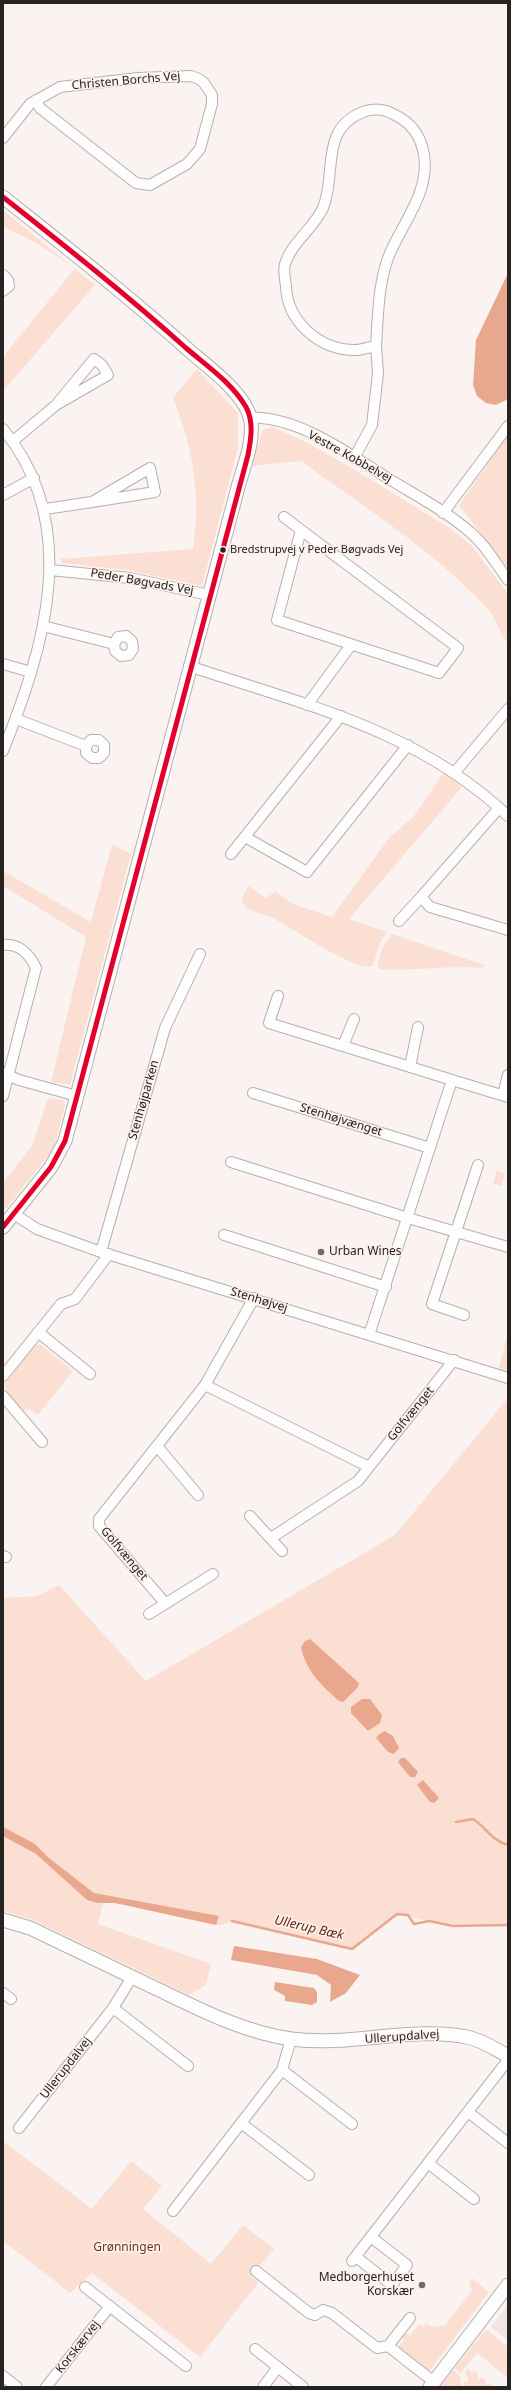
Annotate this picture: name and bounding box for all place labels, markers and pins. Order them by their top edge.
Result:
place label: Bredstrupvej v Peder Bøgvads Vej [230,543,403,557]
marker: Bredstrupvej v Peder Bøgvads Vej [218,545,228,555]
place label: Urban Wines [329,1245,402,1259]
marker: Urban Wines [316,1247,326,1257]
place label: Medborgerhuset Korskær [319,2271,414,2299]
marker: Medborgerhuset Korskær [417,2280,427,2290]

